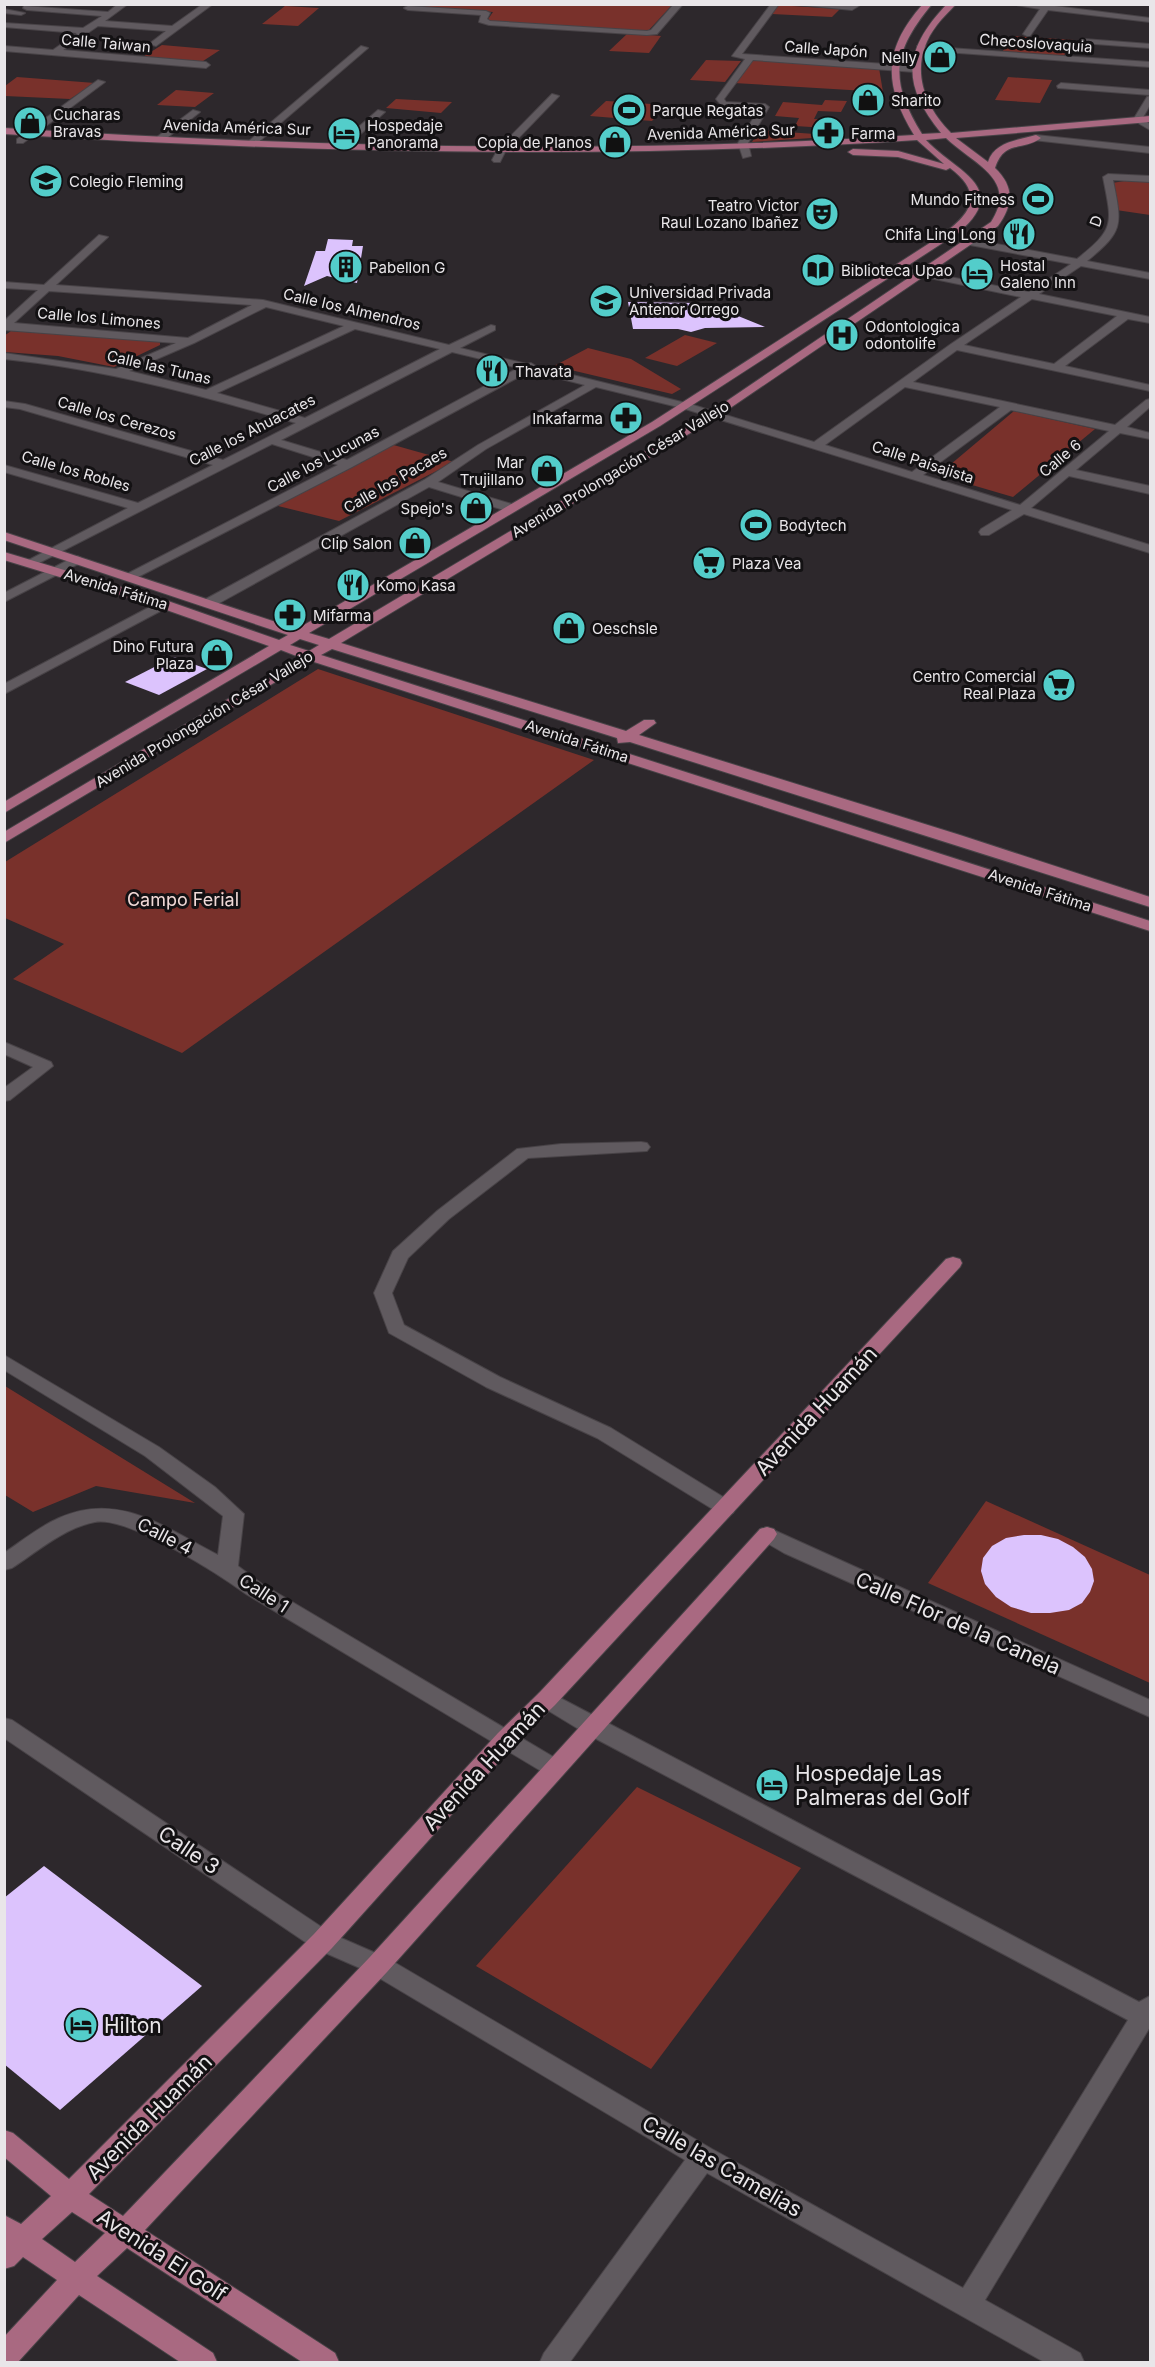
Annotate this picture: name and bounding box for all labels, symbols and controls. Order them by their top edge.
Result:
street label: Calle Taiwan [60,30,152,56]
street label: Checoslovaquia [979,30,1093,56]
street label: Calle Japón [784,37,868,61]
shop icon: Nelly [922,39,958,75]
place label: Nelly [881,48,918,67]
shop icon: Sharito [850,82,886,118]
place label: Sharito [891,91,941,110]
sports icon: Parque Regatas [611,92,647,128]
place label: Parque Regatas [652,101,764,120]
shop icon: Cucharas Bravas [12,105,48,141]
place label: Cucharas Bravas [53,105,121,141]
street label: Avenida América Sur [163,115,312,139]
pharmacy icon: Farma [810,115,846,151]
hotel icon: Hospedaje Panorama [326,116,362,152]
place label: Hospedaje Panorama [367,116,443,152]
street label: Avenida América Sur [647,120,796,144]
shop icon: Copia de Planos [597,124,633,160]
place label: Farma [851,124,895,143]
place label: Copia de Planos [477,133,592,152]
school or university icon: Colegio Fleming [28,163,64,199]
place label: Colegio Fleming [69,172,183,191]
sports icon: Mundo Fitness [1020,181,1056,217]
place label: Mundo Fitness [910,190,1015,209]
place label: Teatro Victor Raul Lozano Ibañez [661,196,799,232]
theatre icon: Teatro Victor Raul Lozano Ibañez [804,196,840,232]
street label: D [1085,213,1107,229]
restaurant icon: Chifa Ling Long [1001,216,1037,252]
place label: Chifa Ling Long [885,225,996,244]
building icon: Pabellon G [328,249,364,285]
library icon: Biblioteca Upao [800,252,836,288]
hotel icon: Hostal Galeno Inn [959,256,995,292]
place label: Hostal Galeno Inn [1000,256,1076,292]
place label: Pabellon G [369,258,445,277]
place label: Biblioteca Upao [841,261,953,280]
school or university icon: Universidad Privada Antenor Orrego [588,283,624,319]
place label: Universidad Privada Antenor Orrego [629,283,771,319]
street label: Calle los Almendros [281,284,423,334]
street label: Calle los Limones [36,303,162,333]
hospital icon: Odontologica odontolife [824,317,860,353]
place label: Odontologica odontolife [865,317,960,353]
street label: Calle las Tunas [105,346,213,388]
restaurant icon: Thavata [474,353,510,389]
place label: Thavata [515,362,572,381]
street label: Calle los Ahuacates [186,390,319,470]
street label: Calle los Cerezos [55,392,179,444]
street label: Avenida Prolongación César Vallejo [508,396,732,542]
pharmacy icon: Inkafarma [608,400,644,436]
place label: Inkafarma [532,409,603,428]
street label: Calle los Lucunas [264,421,382,497]
street label: Calle 6 [1035,435,1085,481]
street label: Calle Paisajista [870,437,976,487]
street label: Calle los Pacaes [340,443,450,517]
street label: Calle los Robles [19,446,133,496]
place label: Mar Trujillano [460,453,524,489]
shop icon: Mar Trujillano [529,453,565,489]
shop icon: Spejo's [458,490,494,526]
place label: Spejo's [401,499,453,518]
sports icon: Bodytech [738,507,774,543]
place label: Bodytech [779,516,847,535]
shop icon: Clip Salon [397,525,433,561]
place label: Clip Salon [321,534,392,553]
supermarket icon: Plaza Vea [691,545,727,581]
place label: Plaza Vea [732,554,801,573]
street label: Avenida Fátima [62,564,170,614]
restaurant icon: Komo Kasa [335,567,371,603]
place label: Komo Kasa [376,576,456,595]
pharmacy icon: Mifarma [272,597,308,633]
place label: Mifarma [313,606,371,625]
shop icon: Oeschsle [551,610,587,646]
place label: Oeschsle [592,619,658,638]
place label: Dino Futura Plaza [112,637,194,673]
shop icon: Dino Futura Plaza [199,637,235,673]
street label: Avenida Prolongación César Vallejo [92,646,316,792]
place label: Centro Comercial Real Plaza [912,667,1036,703]
supermarket icon: Centro Comercial Real Plaza [1041,667,1077,703]
street label: Avenida Fátima [523,715,631,767]
street label: Avenida Fátima [986,864,1094,916]
park label: Campo Ferial [127,889,239,910]
street label: Avenida Huamán [750,1341,882,1481]
street label: Calle 4 [134,1513,196,1559]
street label: Calle Flor de la Canela [852,1566,1064,1680]
street label: Calle 1 [235,1569,293,1617]
street label: Avenida Huamán [418,1696,550,1836]
place label: Hospedaje Las Palmeras del Golf [795,1761,970,1810]
hotel icon: Hospedaje Las Palmeras del Golf [754,1767,790,1803]
street label: Calle 3 [154,1821,224,1879]
hotel icon: Hilton [63,2007,99,2043]
place label: Hilton [104,2013,162,2038]
street label: Avenida Huamán [81,2049,217,2185]
street label: Calle las Camelias [638,2110,806,2222]
street label: Avenida El Golf [93,2204,232,2306]

